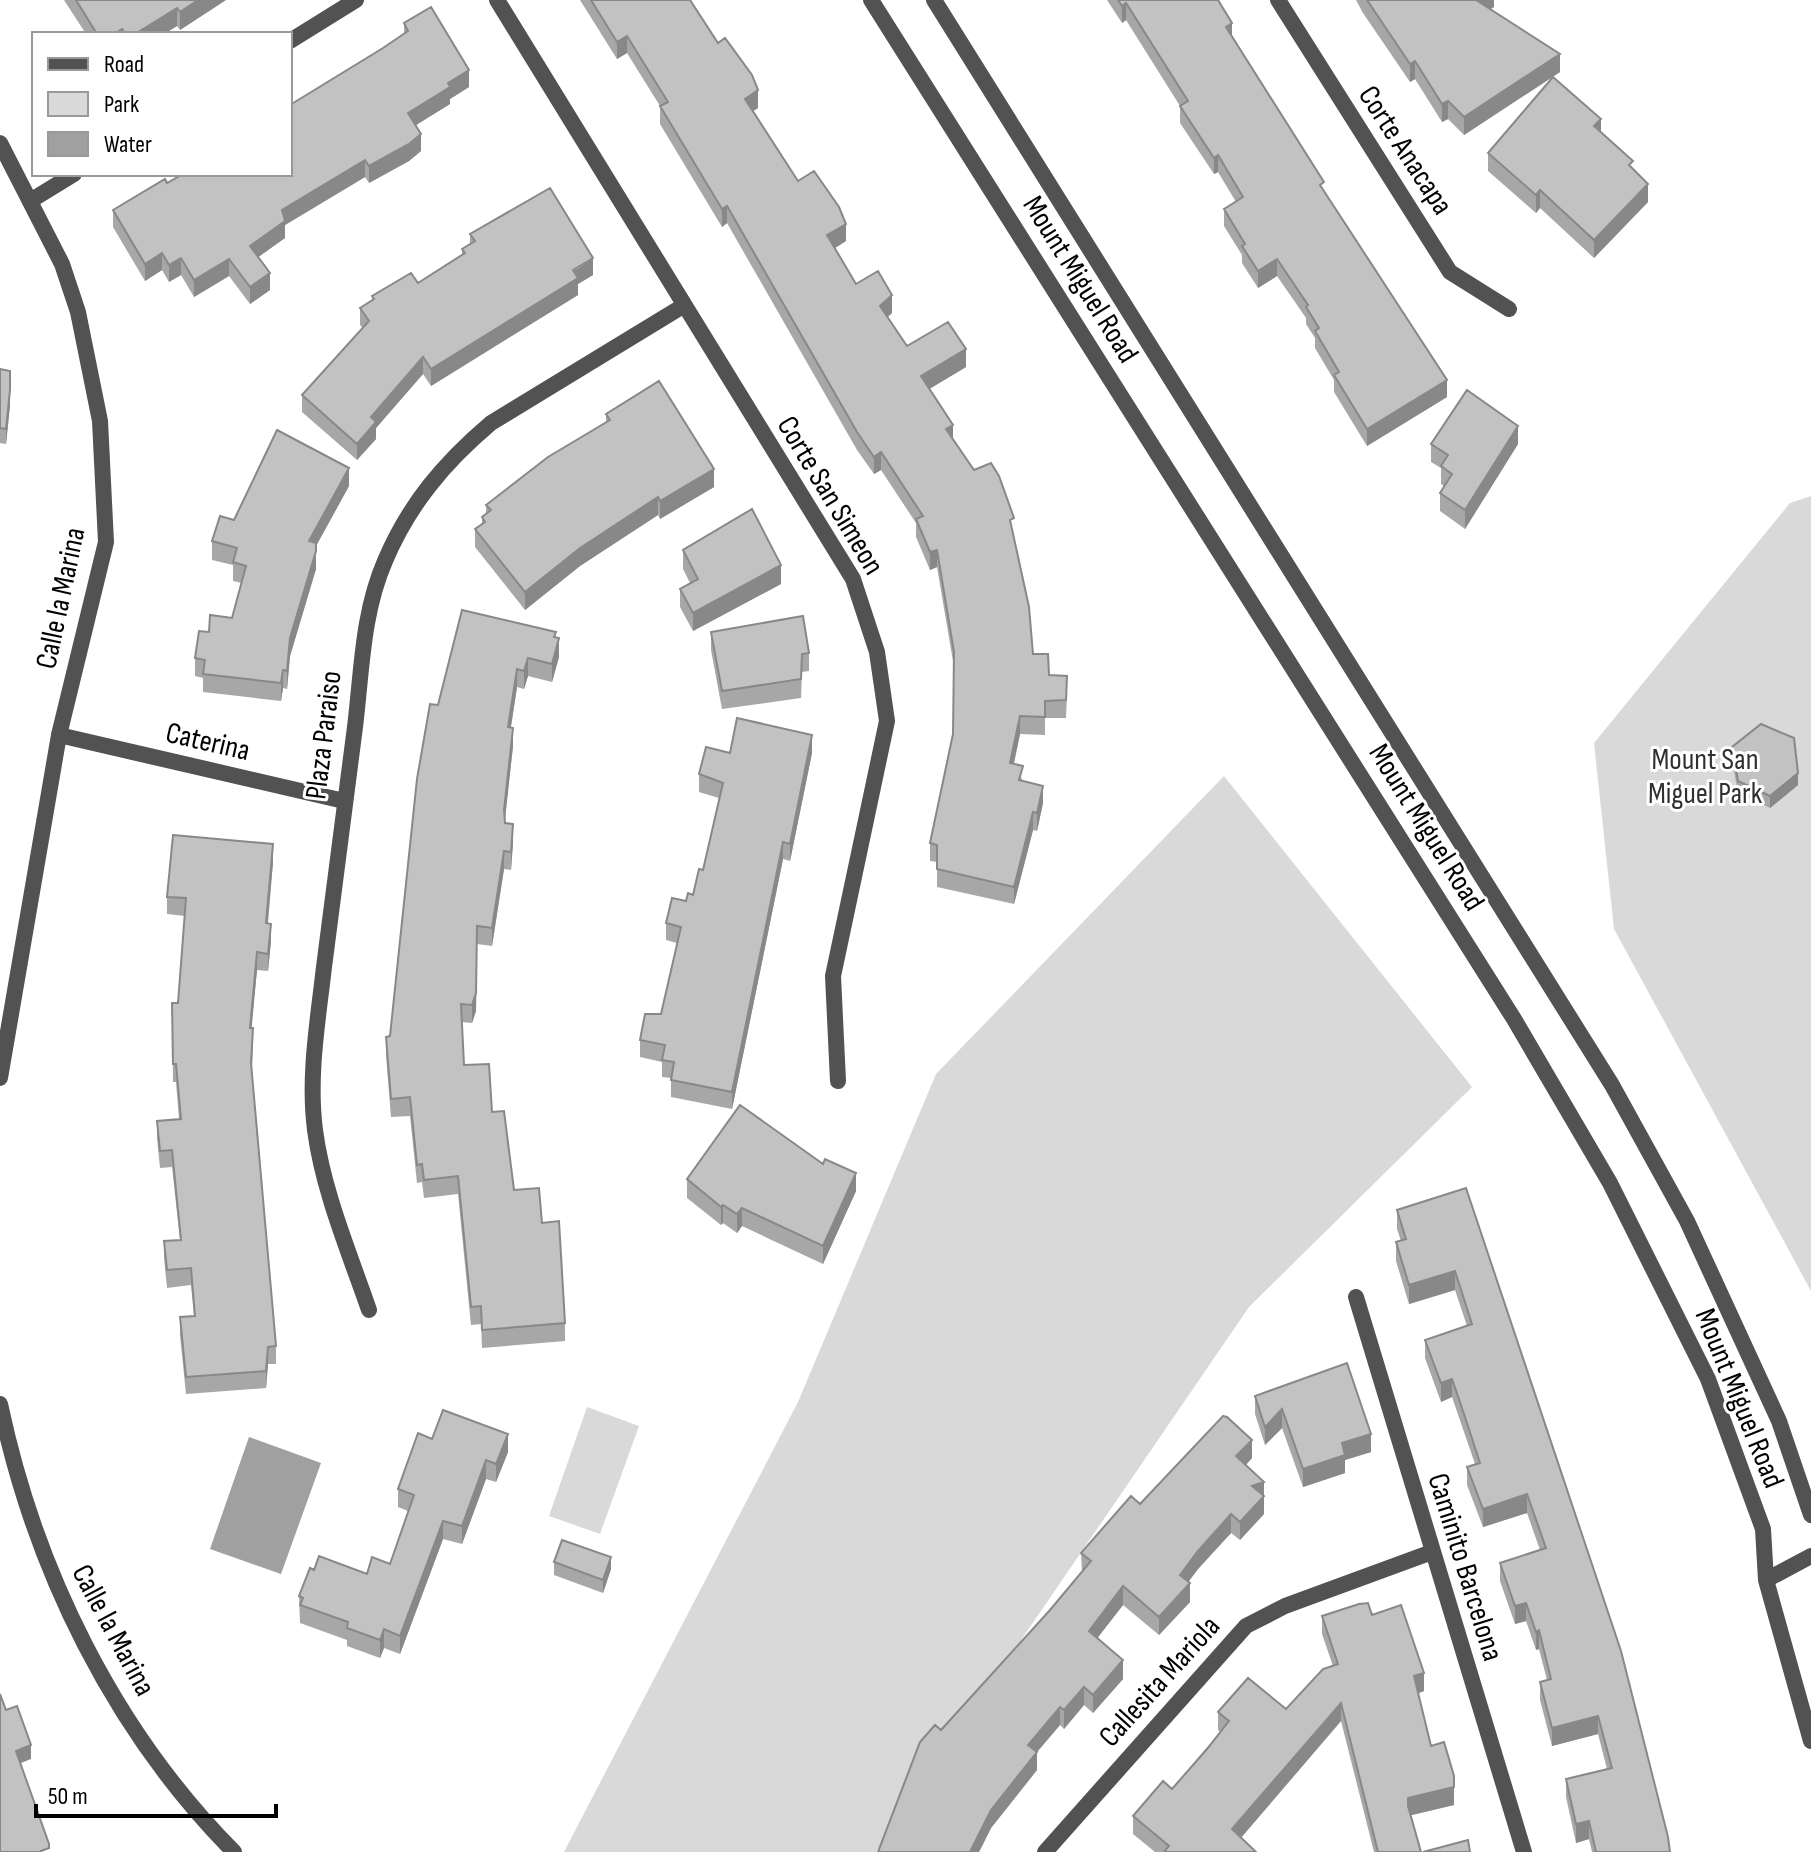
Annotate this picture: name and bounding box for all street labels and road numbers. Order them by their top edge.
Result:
street label: Corte Anacapa [1350,79,1460,222]
street label: Mount Miguel Road [1015,189,1146,370]
street label: Corte San Simeon [769,410,892,581]
street label: Calle la Marina [28,524,93,672]
street label: Plaza Paraiso [298,669,350,801]
street label: Caterina [162,715,253,769]
street label: Mount Miguel Road [1361,737,1492,918]
street label: Mount Miguel Road [1687,1304,1791,1493]
street label: Caminito Barcelona [1419,1469,1511,1666]
street label: Calle la Marina [64,1559,163,1702]
street label: Callesita Mariola [1092,1609,1228,1755]

